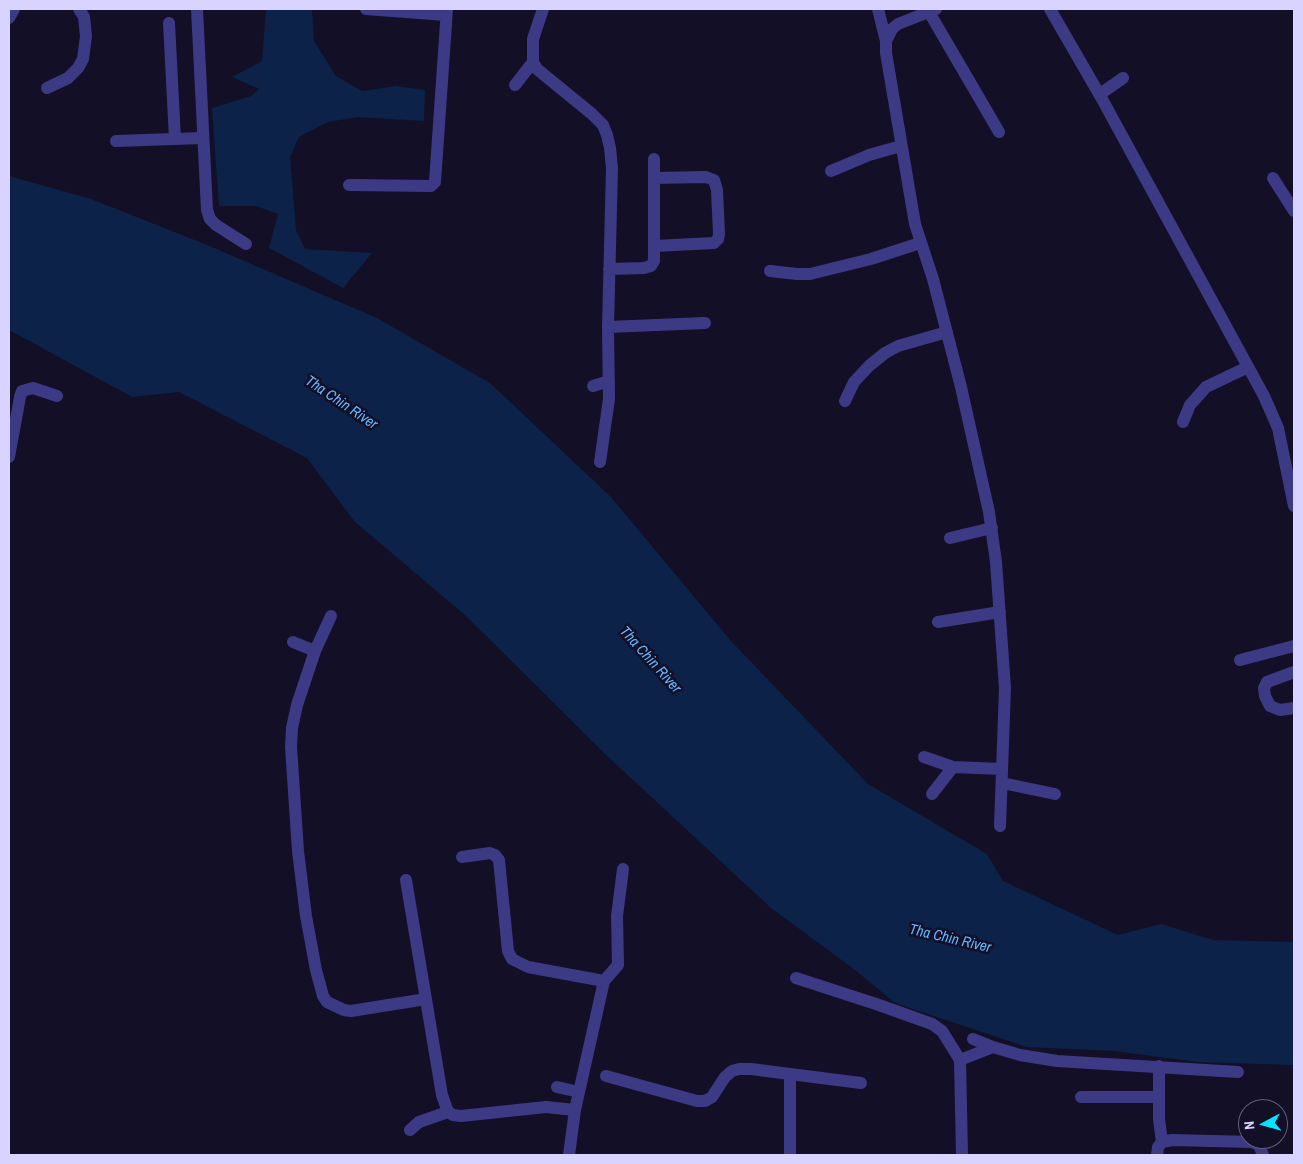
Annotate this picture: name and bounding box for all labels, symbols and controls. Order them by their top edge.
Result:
water label: Tha Chin River [301,372,381,434]
water label: Tha Chin River [615,623,685,697]
water label: Tha Chin River [907,921,993,957]
north arrow [1238,1099,1288,1149]
text: N [1240,1120,1258,1131]

